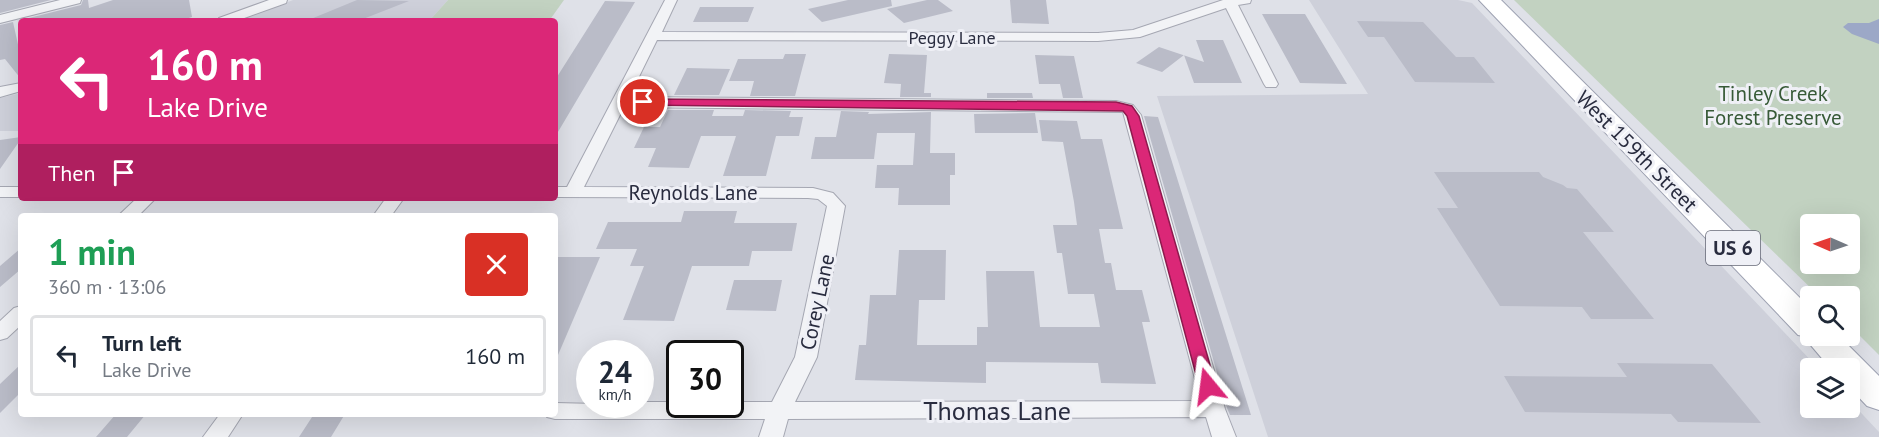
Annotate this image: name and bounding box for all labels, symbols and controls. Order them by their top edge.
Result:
street label: Peggy Lane [908,26,996,49]
text: 160 m [147,37,263,92]
icon: left [48,42,126,120]
pin [617,76,668,127]
park label: Tinley Creek Forest Preserve [1704,80,1842,131]
icon: arrive [626,85,659,118]
street label: West 159th Street [1571,85,1703,217]
text: Lake Drive [147,90,268,124]
icon: arrive [107,156,140,189]
text: Then [48,159,95,187]
street label: Reynolds Lane [628,179,758,206]
north arrow [1800,214,1860,274]
map controls [1800,214,1860,418]
text: 1 min [48,228,136,275]
road number: US 6 [1706,231,1760,265]
button: close [465,233,528,296]
street label: Corey Lane [794,252,840,352]
text: 360 m · 13:06 [48,274,166,300]
button: search [1800,286,1860,346]
text: Turn left [102,329,182,357]
icon: left [51,339,84,372]
speed limit sign: 30 [666,340,744,418]
text: 160 m [465,342,525,370]
text: 24 [598,352,632,391]
position arrow [1176,354,1240,418]
text: Lake Drive [102,357,192,383]
button: layers [1800,358,1860,418]
text: km/h [599,385,631,404]
street label: Thomas Lane [923,394,1071,427]

